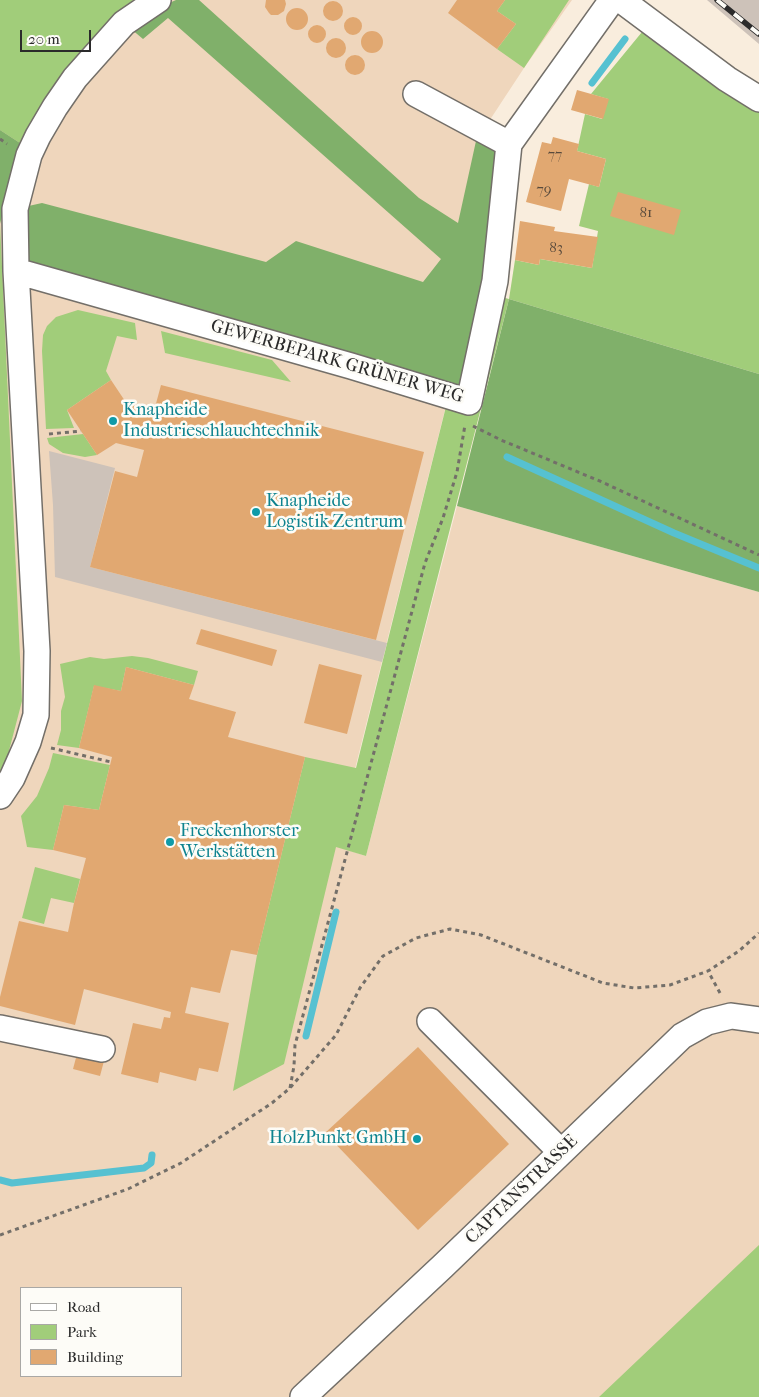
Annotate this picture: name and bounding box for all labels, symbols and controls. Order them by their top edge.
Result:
scale bar [22,20,94,52]
text: 20 m [28,30,60,48]
house number: 77 [548,146,562,164]
house number: 79 [536,181,552,199]
house number: 81 [640,204,652,222]
house number: 83 [549,239,563,257]
street label: GEWERBEPARK GRÜNER WEG [208,316,466,408]
place label: Knapheide Industrieschlauchtechnik [123,400,319,442]
marker: Knapheide Industrieschlauchtechnik [107,415,119,427]
place label: Knapheide Logistik Zentrum [266,491,403,534]
marker: Knapheide Logistik Zentrum [250,506,262,518]
place label: Freckenhorster Werkstätten [180,821,299,864]
marker: Freckenhorster Werkstätten [164,836,176,848]
place label: HolzPunkt GmbH [269,1128,407,1150]
street label: CAPTANSTRASSE [461,1131,583,1249]
marker: HolzPunkt GmbH [411,1133,423,1145]
legend [20,1287,182,1377]
text: Road [67,1298,100,1316]
text: Park [67,1323,97,1341]
text: Building [67,1348,123,1366]

